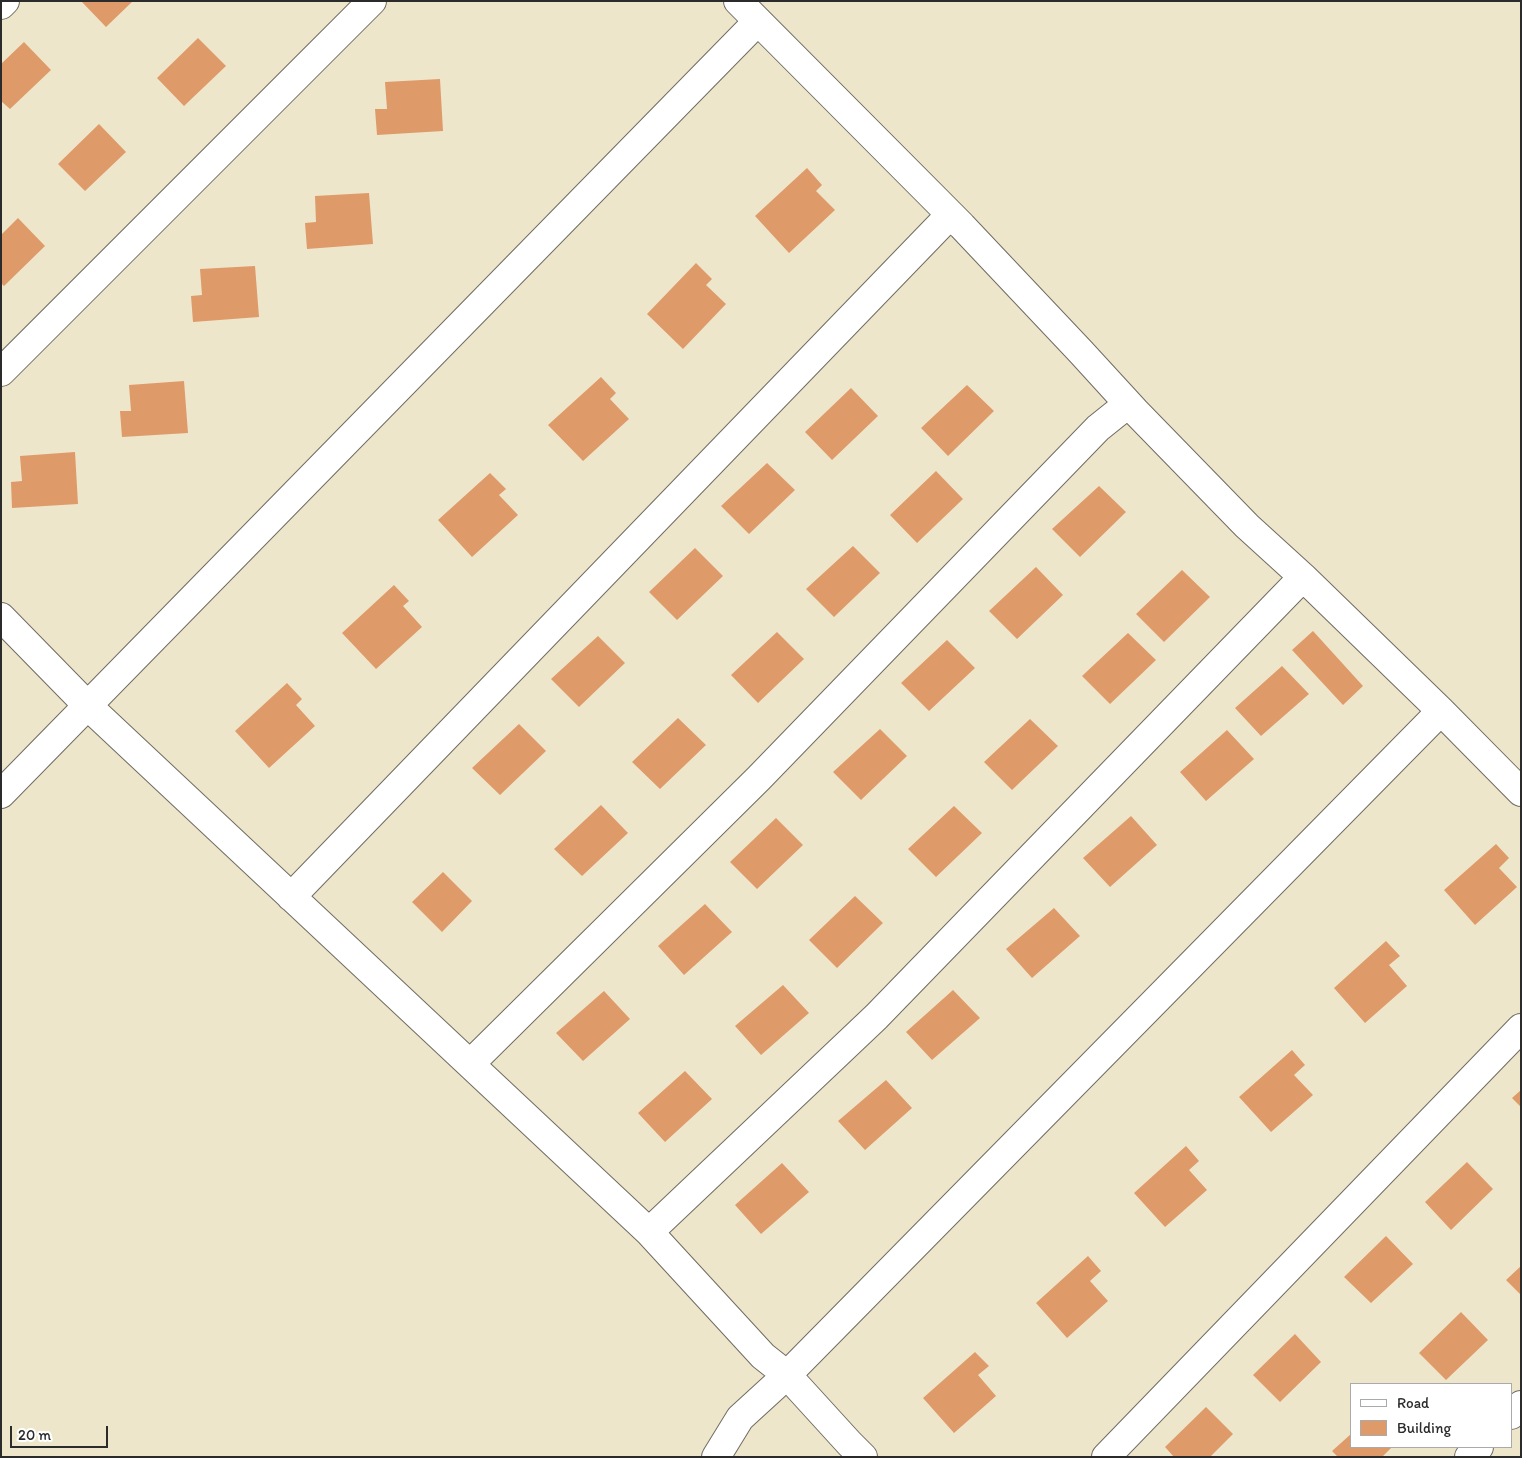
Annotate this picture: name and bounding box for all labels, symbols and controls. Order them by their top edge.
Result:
legend [1350,1383,1512,1448]
text: Road [1397,1394,1429,1412]
scale bar [12,1416,110,1448]
text: Building [1397,1419,1451,1437]
text: 20 m [18,1426,51,1444]

